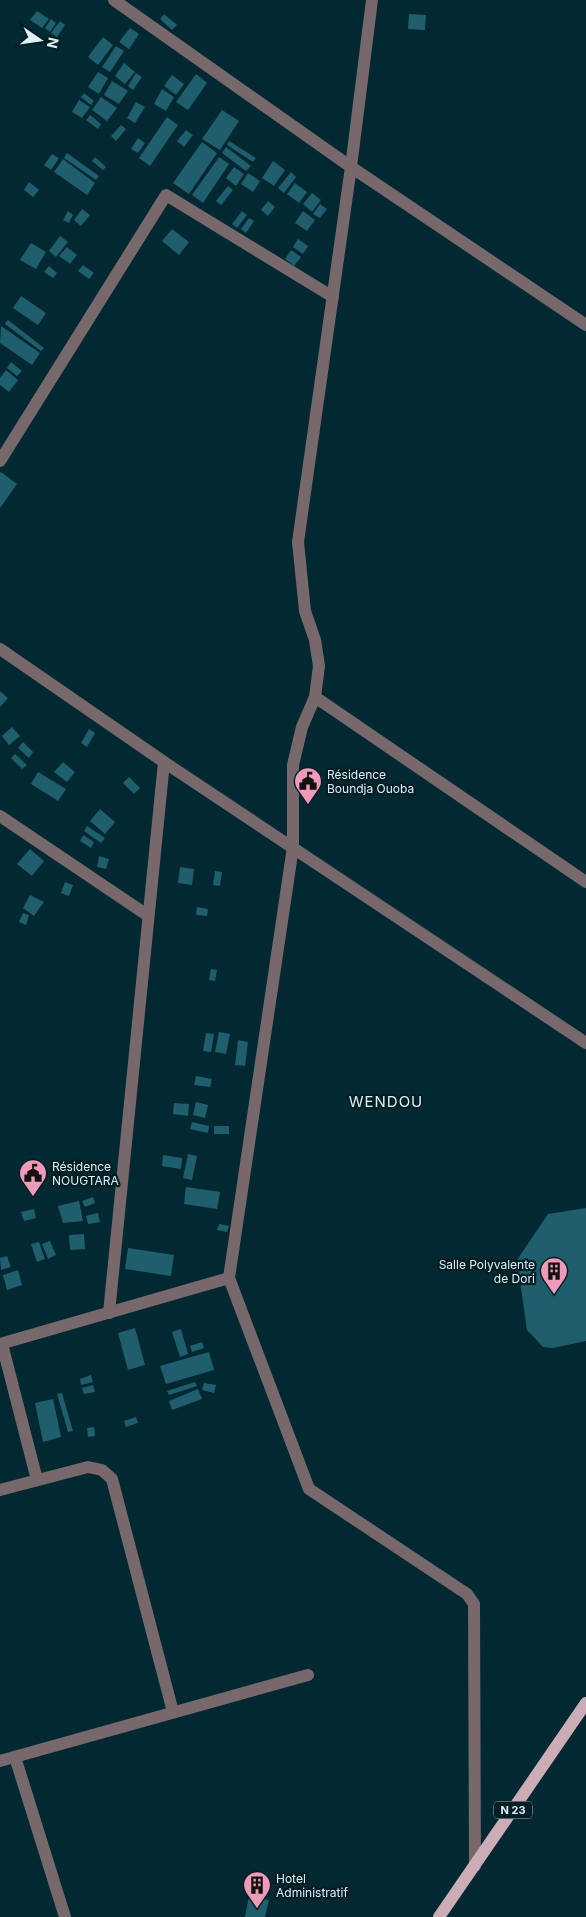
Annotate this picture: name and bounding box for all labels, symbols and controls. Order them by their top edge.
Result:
north arrow [15,15,65,65]
text: N [44,36,63,50]
public building icon: Résidence Boundja Ouoba [293,766,323,805]
place label: Résidence Boundja Ouoba [327,767,414,796]
district label: WENDOU [349,1092,423,1111]
public building icon: Résidence NOUGTARA [18,1158,48,1197]
place label: Résidence NOUGTARA [52,1159,119,1188]
building icon: Salle Polyvalente de Dori [539,1256,569,1295]
place label: Salle Polyvalente de Dori [439,1257,535,1286]
road number: N 23 [494,1802,532,1818]
building icon: Hotel Administratif [242,1870,272,1909]
place label: Hotel Administratif [276,1871,348,1900]

